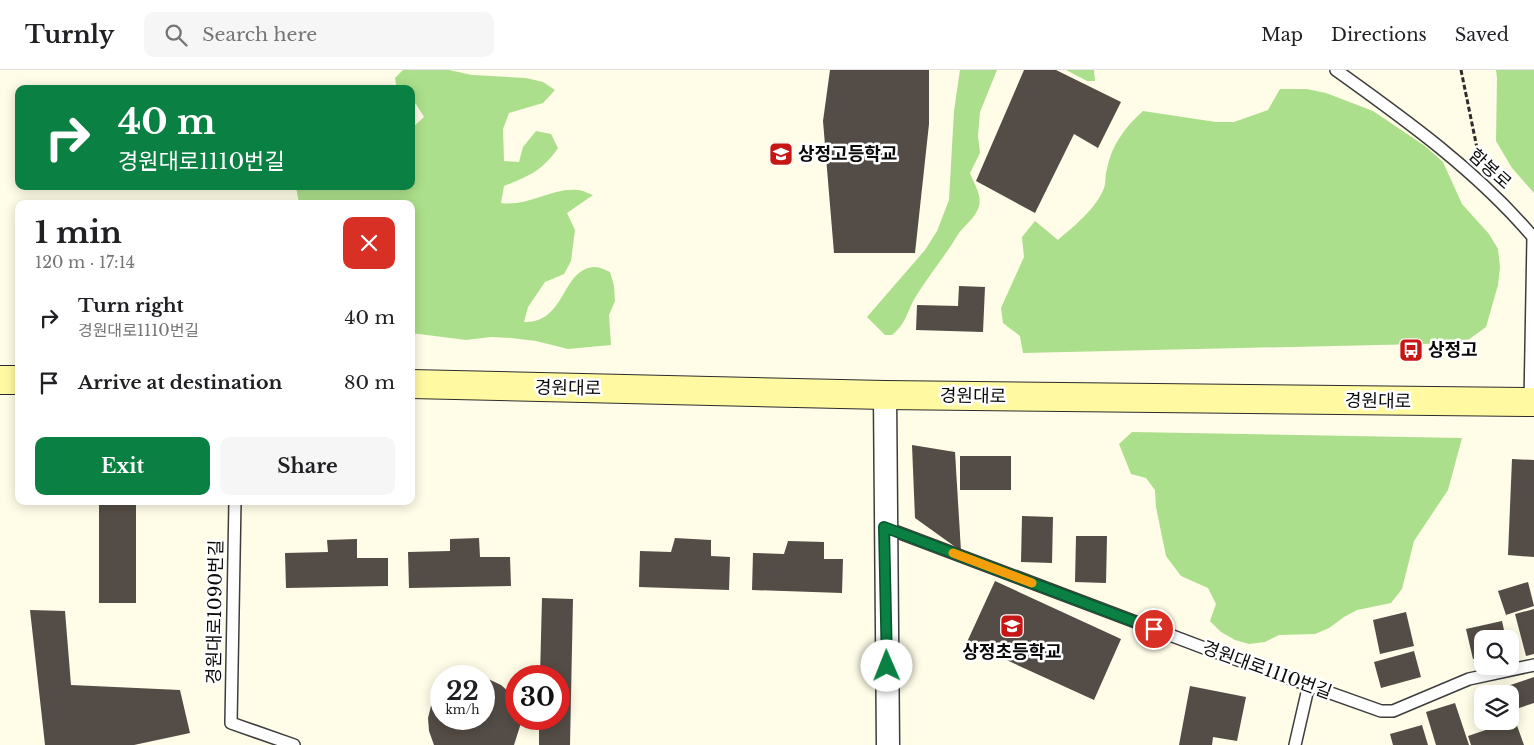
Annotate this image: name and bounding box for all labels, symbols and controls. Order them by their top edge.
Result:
search box [144,12,494,57]
text: Turnly [25,20,114,49]
icon: search [162,21,190,49]
text: Search here [202,23,317,46]
text: Map [1261,24,1303,46]
text: Directions [1331,24,1427,46]
text: Saved [1455,24,1509,46]
text: 40 m [118,100,216,143]
icon: right [35,105,100,170]
school or university icon: 상정고등학교 [768,141,794,167]
place label: 상정고등학교 [798,143,897,165]
street label: 함봉로 [1464,144,1516,194]
text: 경원대로1110번길 [118,148,285,175]
text: 1 min [35,214,122,251]
button: close [343,217,395,269]
text: 120 m · 17:14 [35,252,135,272]
text: Turn right [78,294,184,317]
icon: right [35,304,63,332]
text: 40 m [344,306,395,329]
text: 경원대로1110번길 [78,320,199,340]
bus stop icon: 상정고 [1398,337,1424,363]
place label: 상정고 [1428,339,1478,361]
icon: arrive [35,369,63,397]
text: Arrive at destination [78,371,282,394]
text: 80 m [344,371,395,394]
street label: 경원대로 [535,376,601,400]
street label: 경원대로 [940,384,1006,408]
street label: 경원대로 [1345,389,1411,413]
button: Exit [35,437,210,495]
button: Share [220,437,395,495]
street label: 경원대로1090번길 [203,539,227,685]
pin [1133,608,1175,650]
school or university icon: 상정초등학교 [999,613,1025,639]
icon: arrive [1140,615,1168,643]
map controls [1474,630,1519,730]
button: search [1474,630,1519,675]
street label: 경원대로1110번길 [1199,636,1335,704]
position arrow [860,639,912,691]
place label: 상정초등학교 [962,641,1062,663]
speed limit sign: 30 [505,665,570,730]
text: 22 [446,676,479,707]
button: layers [1474,685,1519,730]
text: km/h [445,702,480,717]

